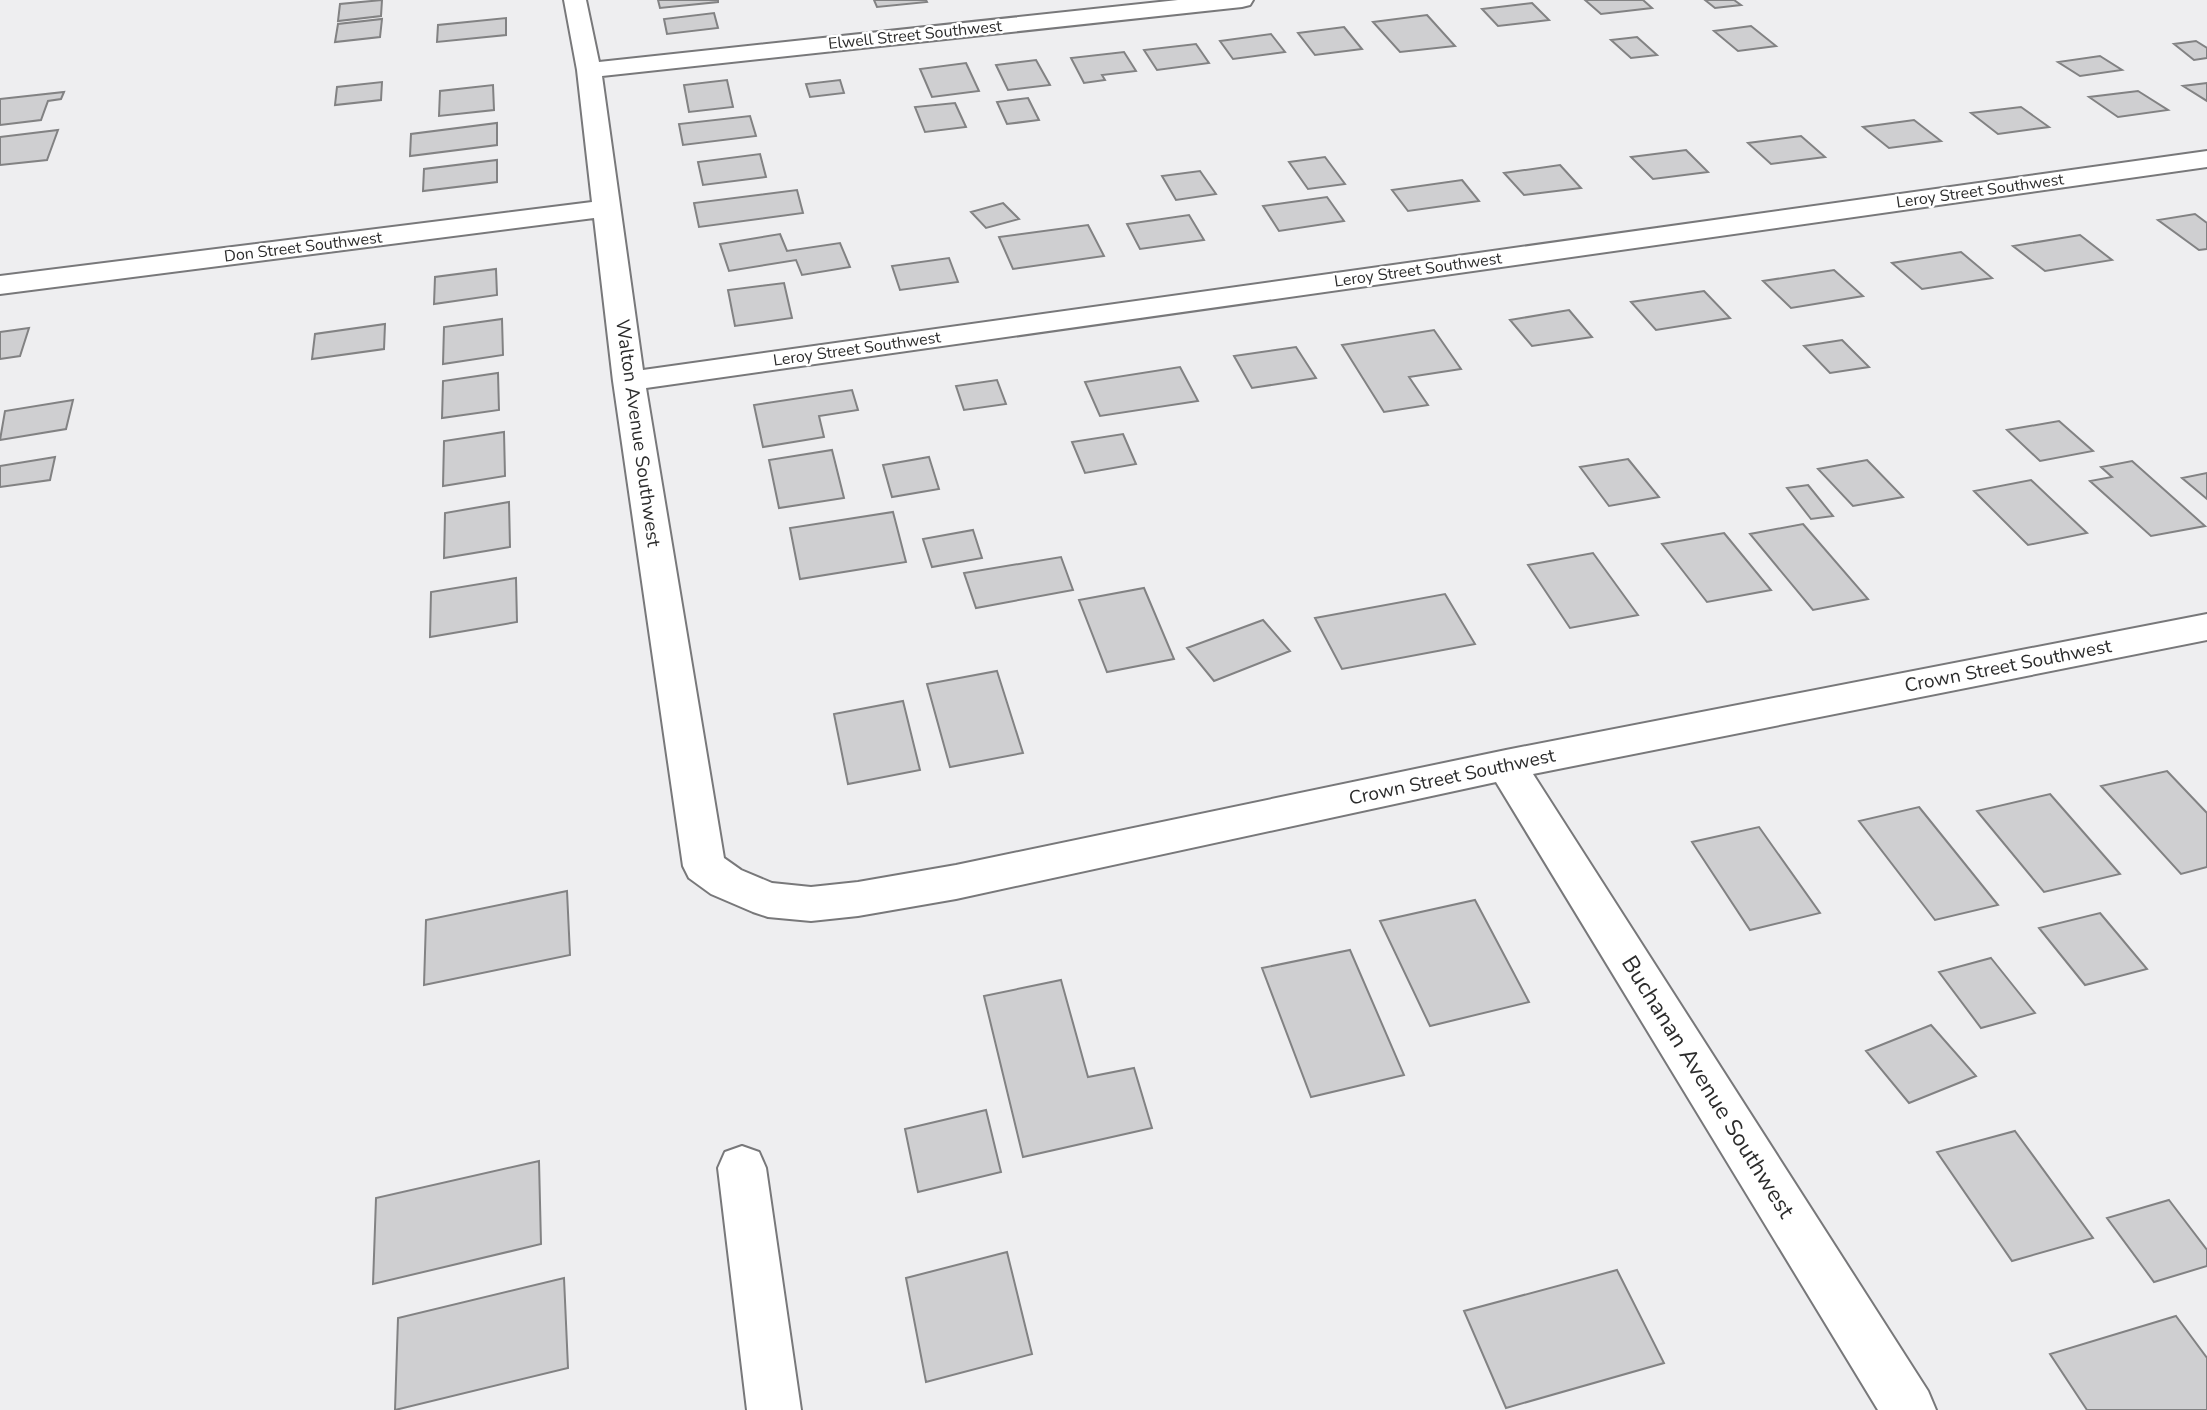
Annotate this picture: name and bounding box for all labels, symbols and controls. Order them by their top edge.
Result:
street label: Elwell Street Southwest [827,15,1003,55]
street label: Leroy Street Southwest [1895,168,2066,214]
street label: Don Street Southwest [223,226,384,268]
street label: Leroy Street Southwest [1333,247,1504,293]
street label: Walton Avenue Southwest [609,318,667,549]
street label: Leroy Street Southwest [772,326,943,372]
street label: Crown Street Southwest [1902,633,2114,699]
street label: Crown Street Southwest [1347,742,1558,812]
street label: Buchanan Avenue Southwest [1614,950,1802,1225]

